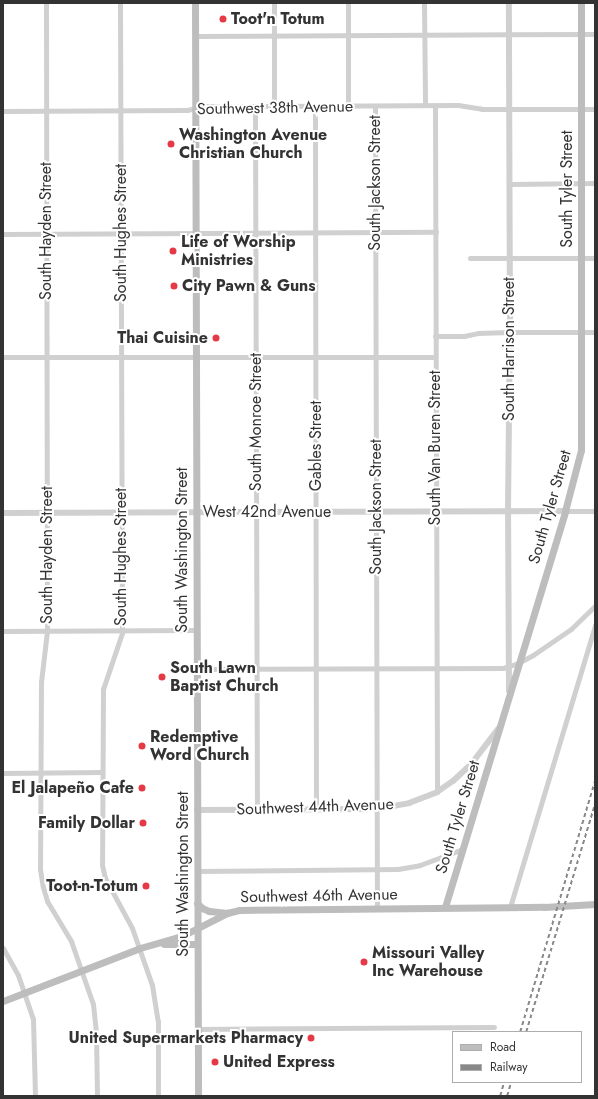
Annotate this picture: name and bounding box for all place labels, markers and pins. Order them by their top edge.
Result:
place label: Toot'n Totum [231,9,325,29]
marker: Toot'n Totum [218,14,228,24]
place label: Washington Avenue Christian Church [179,125,327,163]
marker: Washington Avenue Christian Church [166,139,176,149]
place label: Life of Worship Ministries [181,232,296,270]
marker: Life of Worship Ministries [168,246,178,256]
place label: City Pawn & Guns [182,276,316,296]
marker: City Pawn & Guns [169,281,179,291]
place label: Thai Cuisine [117,328,208,348]
marker: Thai Cuisine [211,333,221,343]
place label: South Lawn Baptist Church [170,658,279,696]
marker: South Lawn Baptist Church [157,672,167,682]
place label: Redemptive Word Church [150,727,249,765]
marker: Redemptive Word Church [137,741,147,751]
place label: El Jalapeño Cafe [11,778,134,798]
marker: El Jalapeño Cafe [137,783,147,793]
place label: Family Dollar [38,813,135,833]
marker: Family Dollar [138,818,148,828]
place label: Toot-n-Totum [46,876,138,896]
marker: Toot-n-Totum [141,881,151,891]
place label: Missouri Valley Inc Warehouse [372,943,484,981]
marker: Missouri Valley Inc Warehouse [359,957,369,967]
place label: United Supermarkets Pharmacy [69,1028,303,1048]
marker: United Supermarkets Pharmacy [306,1033,316,1043]
place label: United Express [223,1052,335,1072]
marker: United Express [210,1057,220,1067]

